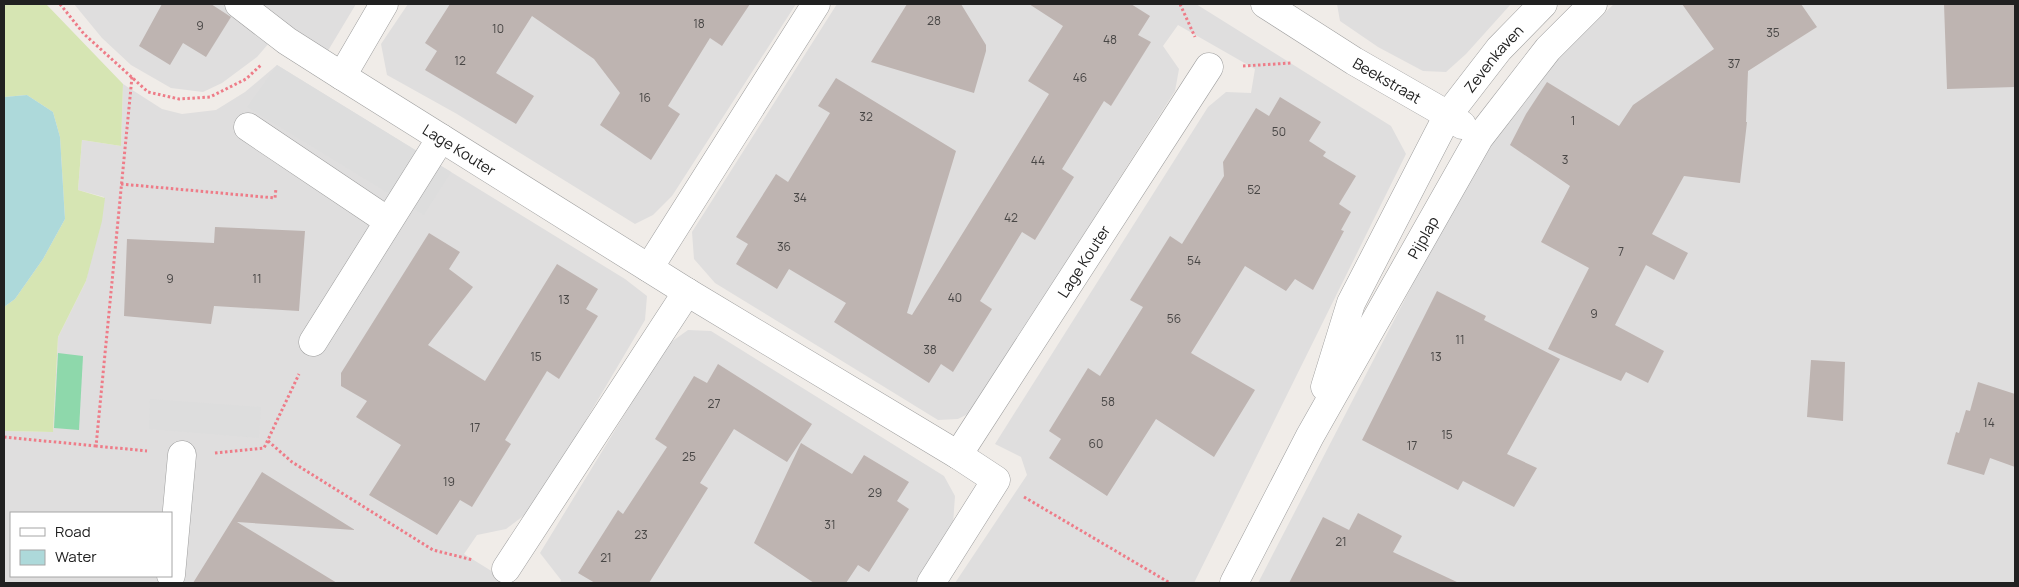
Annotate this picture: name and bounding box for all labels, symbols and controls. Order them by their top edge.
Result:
house number: 28 [927,12,941,29]
house number: 18 [693,15,705,32]
house number: 9 [196,17,204,34]
house number: 10 [492,20,504,37]
street label: Zevenkaven [1459,20,1528,97]
house number: 35 [1766,24,1780,41]
house number: 48 [1103,31,1117,48]
house number: 12 [454,52,466,69]
street label: Beekstraat [1349,52,1425,108]
house number: 37 [1728,55,1740,72]
house number: 46 [1073,69,1087,86]
house number: 16 [639,89,651,106]
house number: 32 [859,108,873,125]
house number: 1 [1571,112,1575,129]
street label: Lage Kouter [419,119,501,181]
house number: 50 [1272,123,1286,140]
house number: 3 [1562,151,1568,168]
house number: 44 [1031,152,1045,169]
house number: 52 [1247,181,1261,198]
house number: 34 [793,189,807,206]
house number: 42 [1004,209,1018,226]
street label: Pijplap [1402,212,1443,262]
street label: Lage Kouter [1052,220,1115,301]
house number: 36 [777,238,791,255]
house number: 7 [1618,243,1624,260]
house number: 54 [1187,252,1201,269]
house number: 9 [166,270,174,287]
house number: 11 [252,270,262,287]
house number: 40 [948,289,962,306]
house number: 13 [558,291,570,308]
house number: 9 [1590,305,1598,322]
house number: 56 [1167,310,1181,327]
house number: 11 [1455,331,1465,348]
house number: 38 [923,341,937,358]
house number: 15 [530,348,542,365]
house number: 13 [1430,348,1442,365]
house number: 58 [1101,393,1115,410]
house number: 27 [708,395,720,412]
house number: 14 [1983,414,1995,431]
house number: 17 [470,419,480,436]
house number: 15 [1441,426,1453,443]
house number: 60 [1089,435,1103,452]
house number: 17 [1407,437,1417,454]
house number: 25 [682,448,696,465]
house number: 19 [443,473,455,490]
house number: 29 [868,484,882,501]
legend [10,512,172,577]
house number: 31 [824,516,836,533]
text: Road [55,521,91,542]
house number: 23 [634,526,648,543]
house number: 21 [1335,533,1347,550]
text: Water [55,546,97,567]
house number: 21 [600,549,612,566]

